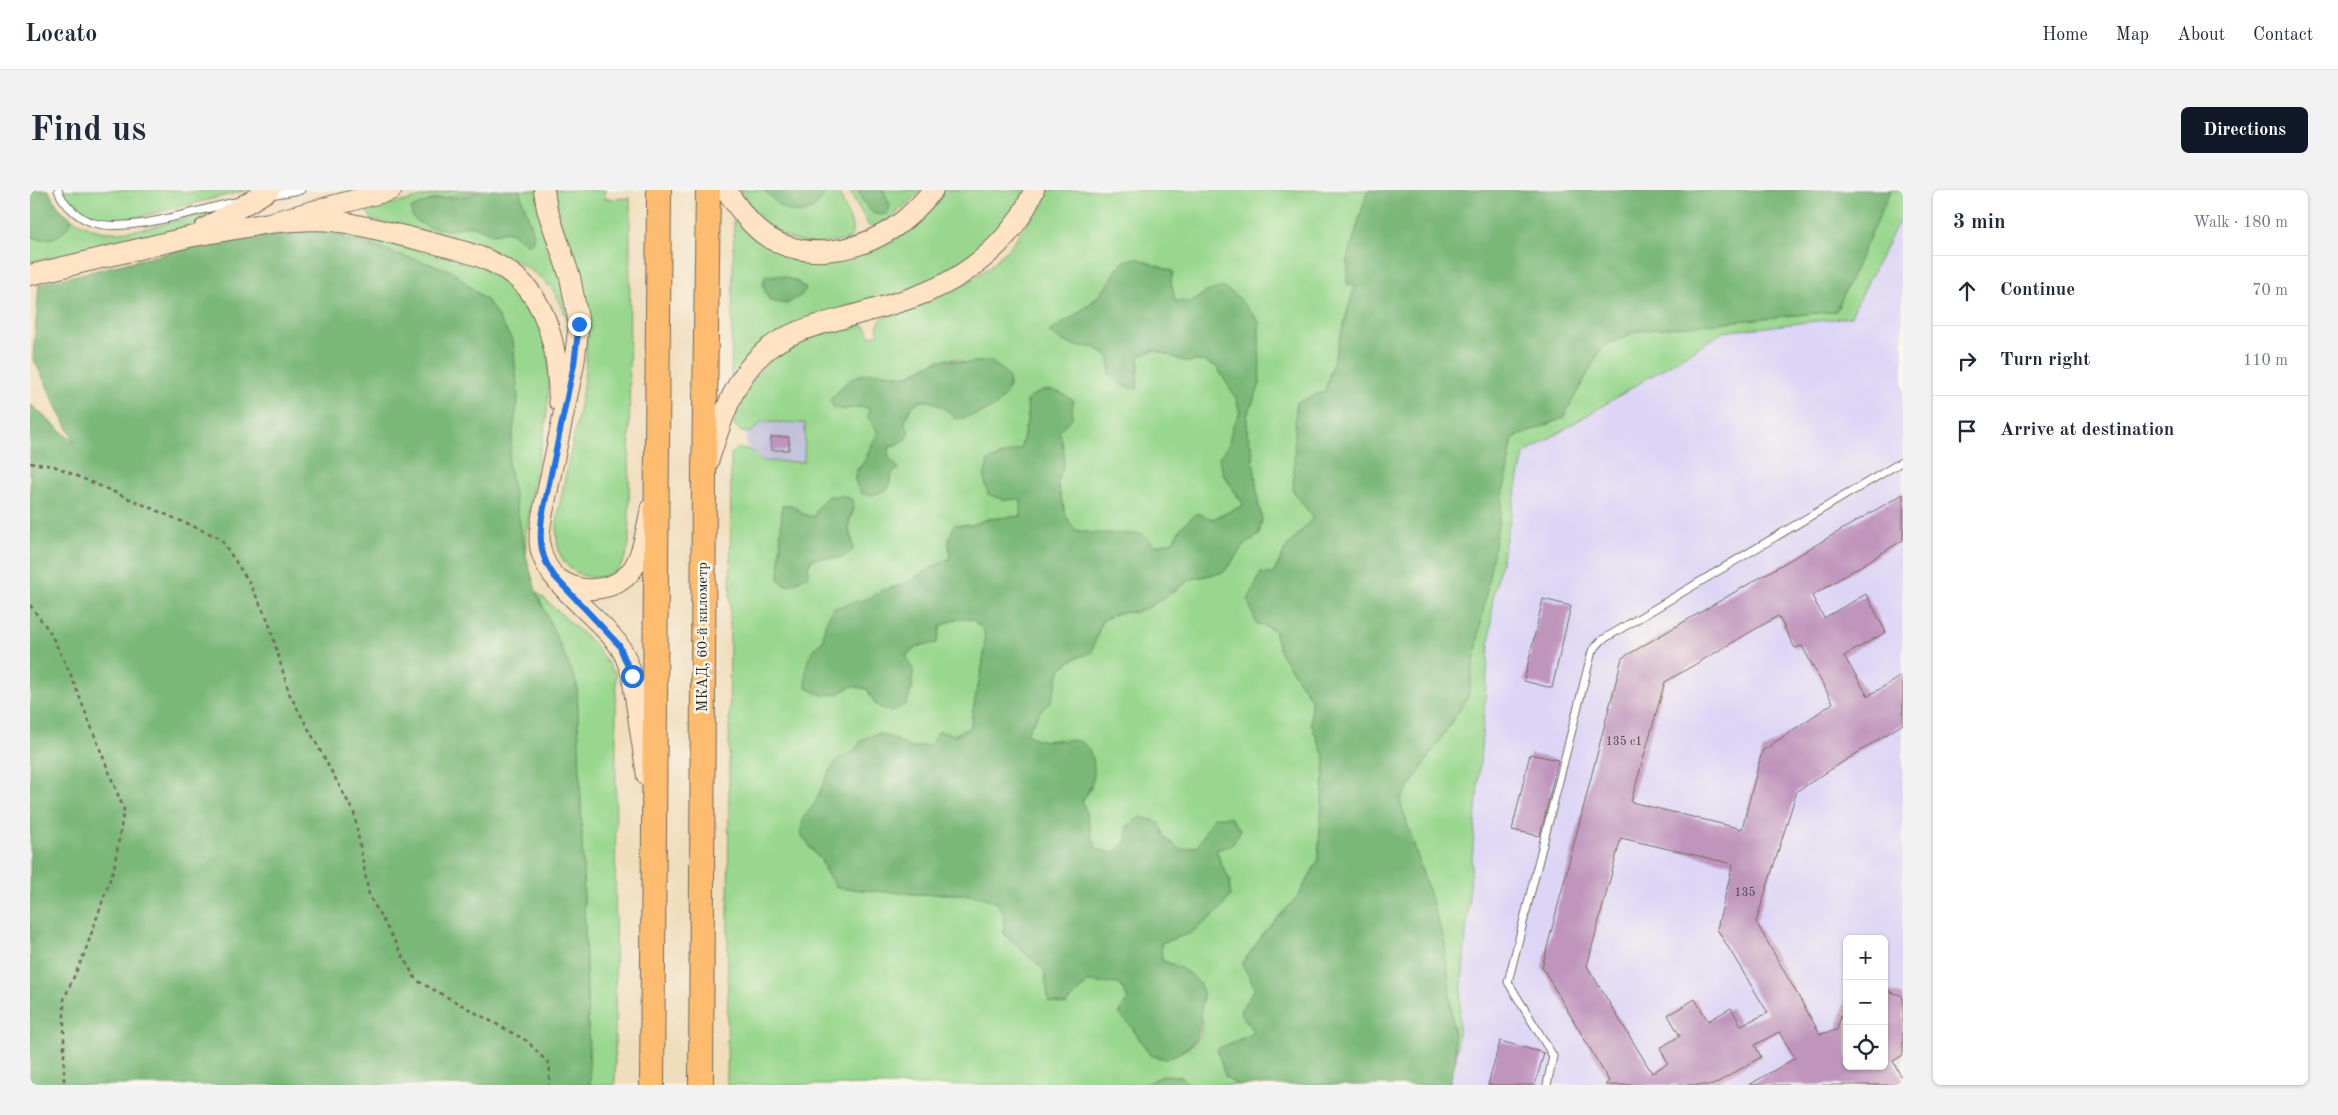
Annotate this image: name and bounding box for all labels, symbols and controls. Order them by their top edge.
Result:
text: Locato [25,23,97,47]
text: Home [2042,26,2088,44]
text: Map [2116,26,2149,44]
text: About [2177,26,2225,44]
text: Contact [2253,26,2313,44]
button: Directions [2181,107,2308,153]
text: Find us [30,113,146,148]
text: 3 min [1953,212,2006,233]
text: Walk · 180 m [2193,215,2288,231]
icon: ahead [1953,277,1981,305]
text: Continue [2000,281,2075,300]
text: 70 m [2252,283,2288,299]
route end [568,313,591,336]
icon: right [1953,347,1981,375]
text: Turn right [2000,351,2090,370]
text: 110 m [2243,353,2288,369]
icon: arrive [1953,417,1981,445]
text: Arrive at destination [2000,421,2174,440]
street label: МКАД, 60-й километр [696,562,711,712]
route start [621,665,644,688]
house number: 135 с1 [1606,735,1642,748]
house number: 135 [1735,886,1755,899]
map controls [1843,935,1888,1070]
button: + [1843,935,1888,980]
button: − [1843,980,1888,1025]
button: locate [1843,1025,1888,1070]

